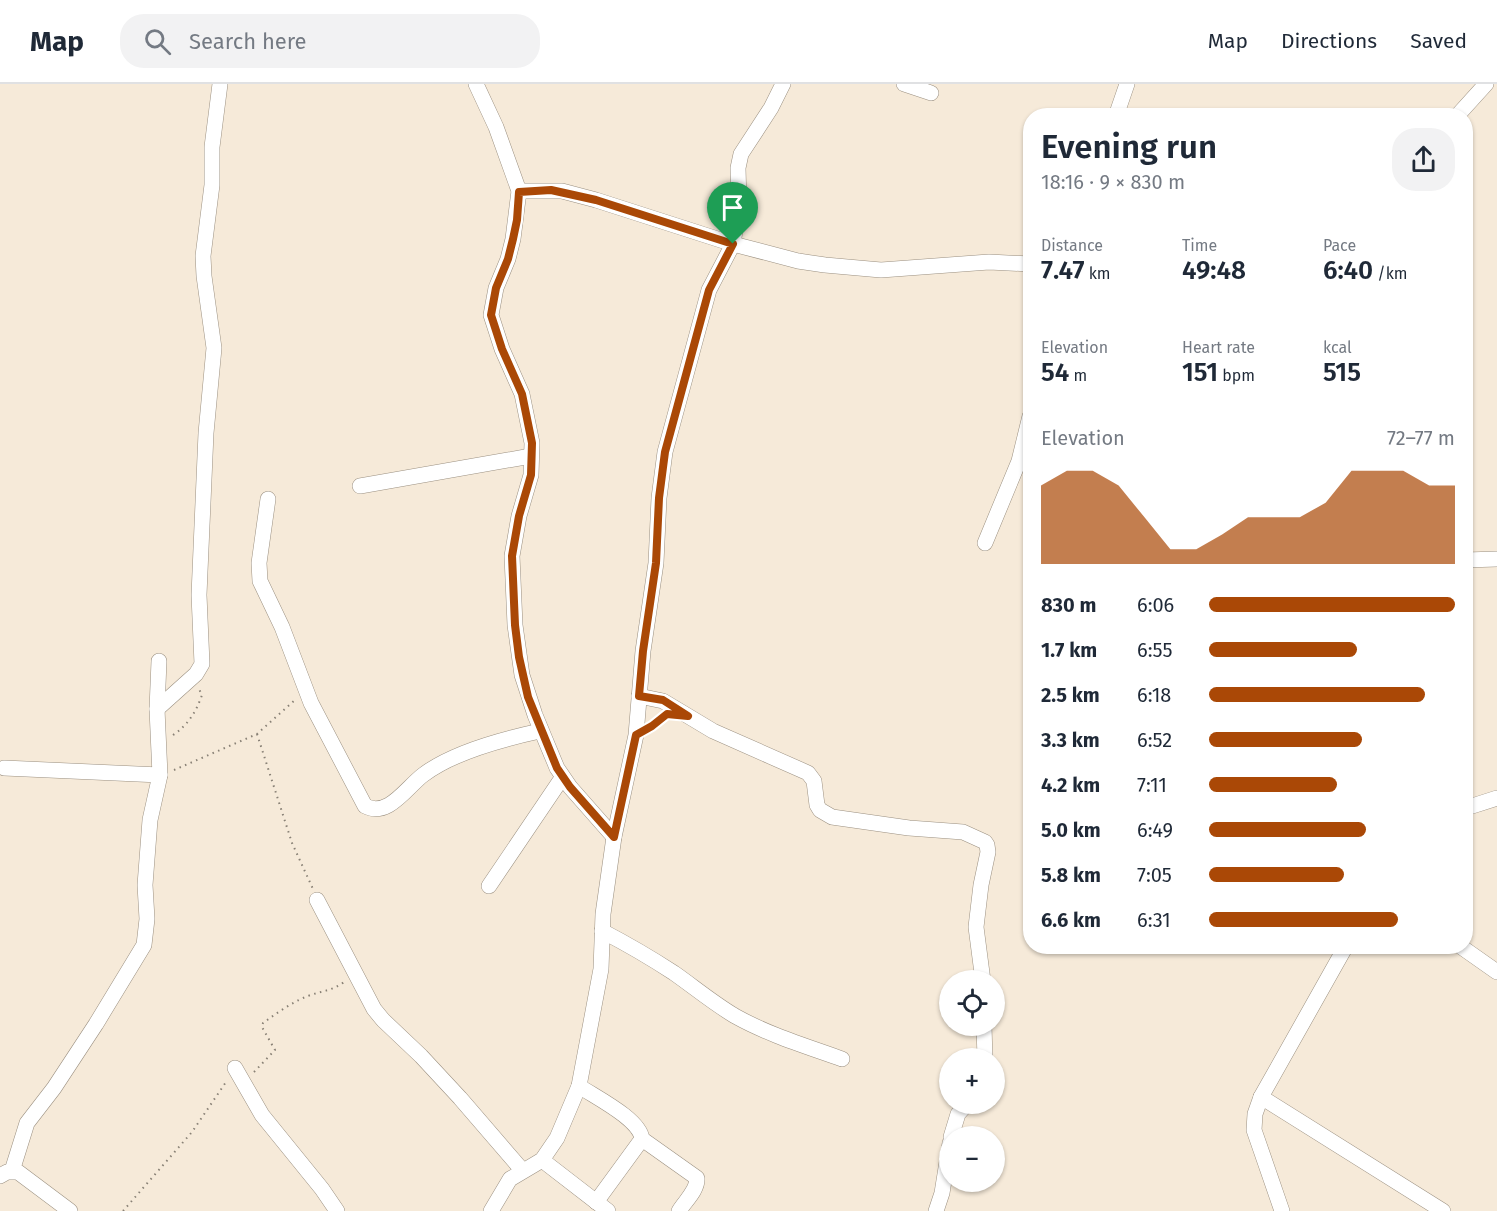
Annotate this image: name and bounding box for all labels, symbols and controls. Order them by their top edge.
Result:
search box [120,14,540,68]
text: Map [30,25,84,58]
icon: search [141,25,174,58]
text: Search here [189,28,307,55]
text: Map [1208,28,1248,54]
text: Directions [1281,28,1377,54]
text: Saved [1410,28,1467,54]
text: Evening run [1041,127,1217,167]
button: share [1392,128,1455,191]
text: 18:16 · 9 × 830 m [1041,170,1185,194]
pin [707,182,758,244]
icon: arrive [716,191,749,224]
text: Distance [1041,236,1103,255]
text: Time [1182,236,1217,255]
text: Pace [1323,236,1356,255]
text: 7.47 [1041,255,1084,286]
text: 49:48 [1182,255,1246,286]
text: 6:40 [1323,255,1373,286]
text: km [1084,264,1111,283]
text: /km [1373,264,1408,283]
text: Elevation [1041,338,1108,357]
text: Heart rate [1182,338,1255,357]
text: kcal [1323,338,1352,357]
text: 54 [1041,357,1069,388]
text: 151 [1182,357,1218,388]
text: 515 [1323,357,1361,388]
text: m [1069,366,1087,385]
text: bpm [1218,366,1255,385]
text: Elevation [1041,426,1125,450]
text: 72–77 m [1387,426,1455,450]
text: 830 m [1041,593,1096,617]
text: 6:06 [1137,593,1174,617]
text: 1.7 km [1041,638,1097,662]
text: 6:55 [1137,638,1172,662]
text: 2.5 km [1041,683,1100,707]
text: 6:18 [1137,683,1171,707]
text: 3.3 km [1041,728,1100,752]
text: 6:52 [1137,728,1172,752]
text: 4.2 km [1041,773,1100,797]
text: 7:11 [1137,773,1167,797]
text: 5.0 km [1041,818,1101,842]
text: 6:49 [1137,818,1173,842]
text: 5.8 km [1041,863,1101,887]
text: 7:05 [1137,863,1172,887]
text: 6.6 km [1041,908,1101,932]
text: 6:31 [1137,908,1171,932]
map controls [939,970,1005,1192]
button: locate [939,970,1005,1036]
button: + [939,1048,1005,1114]
button: − [939,1126,1005,1192]

